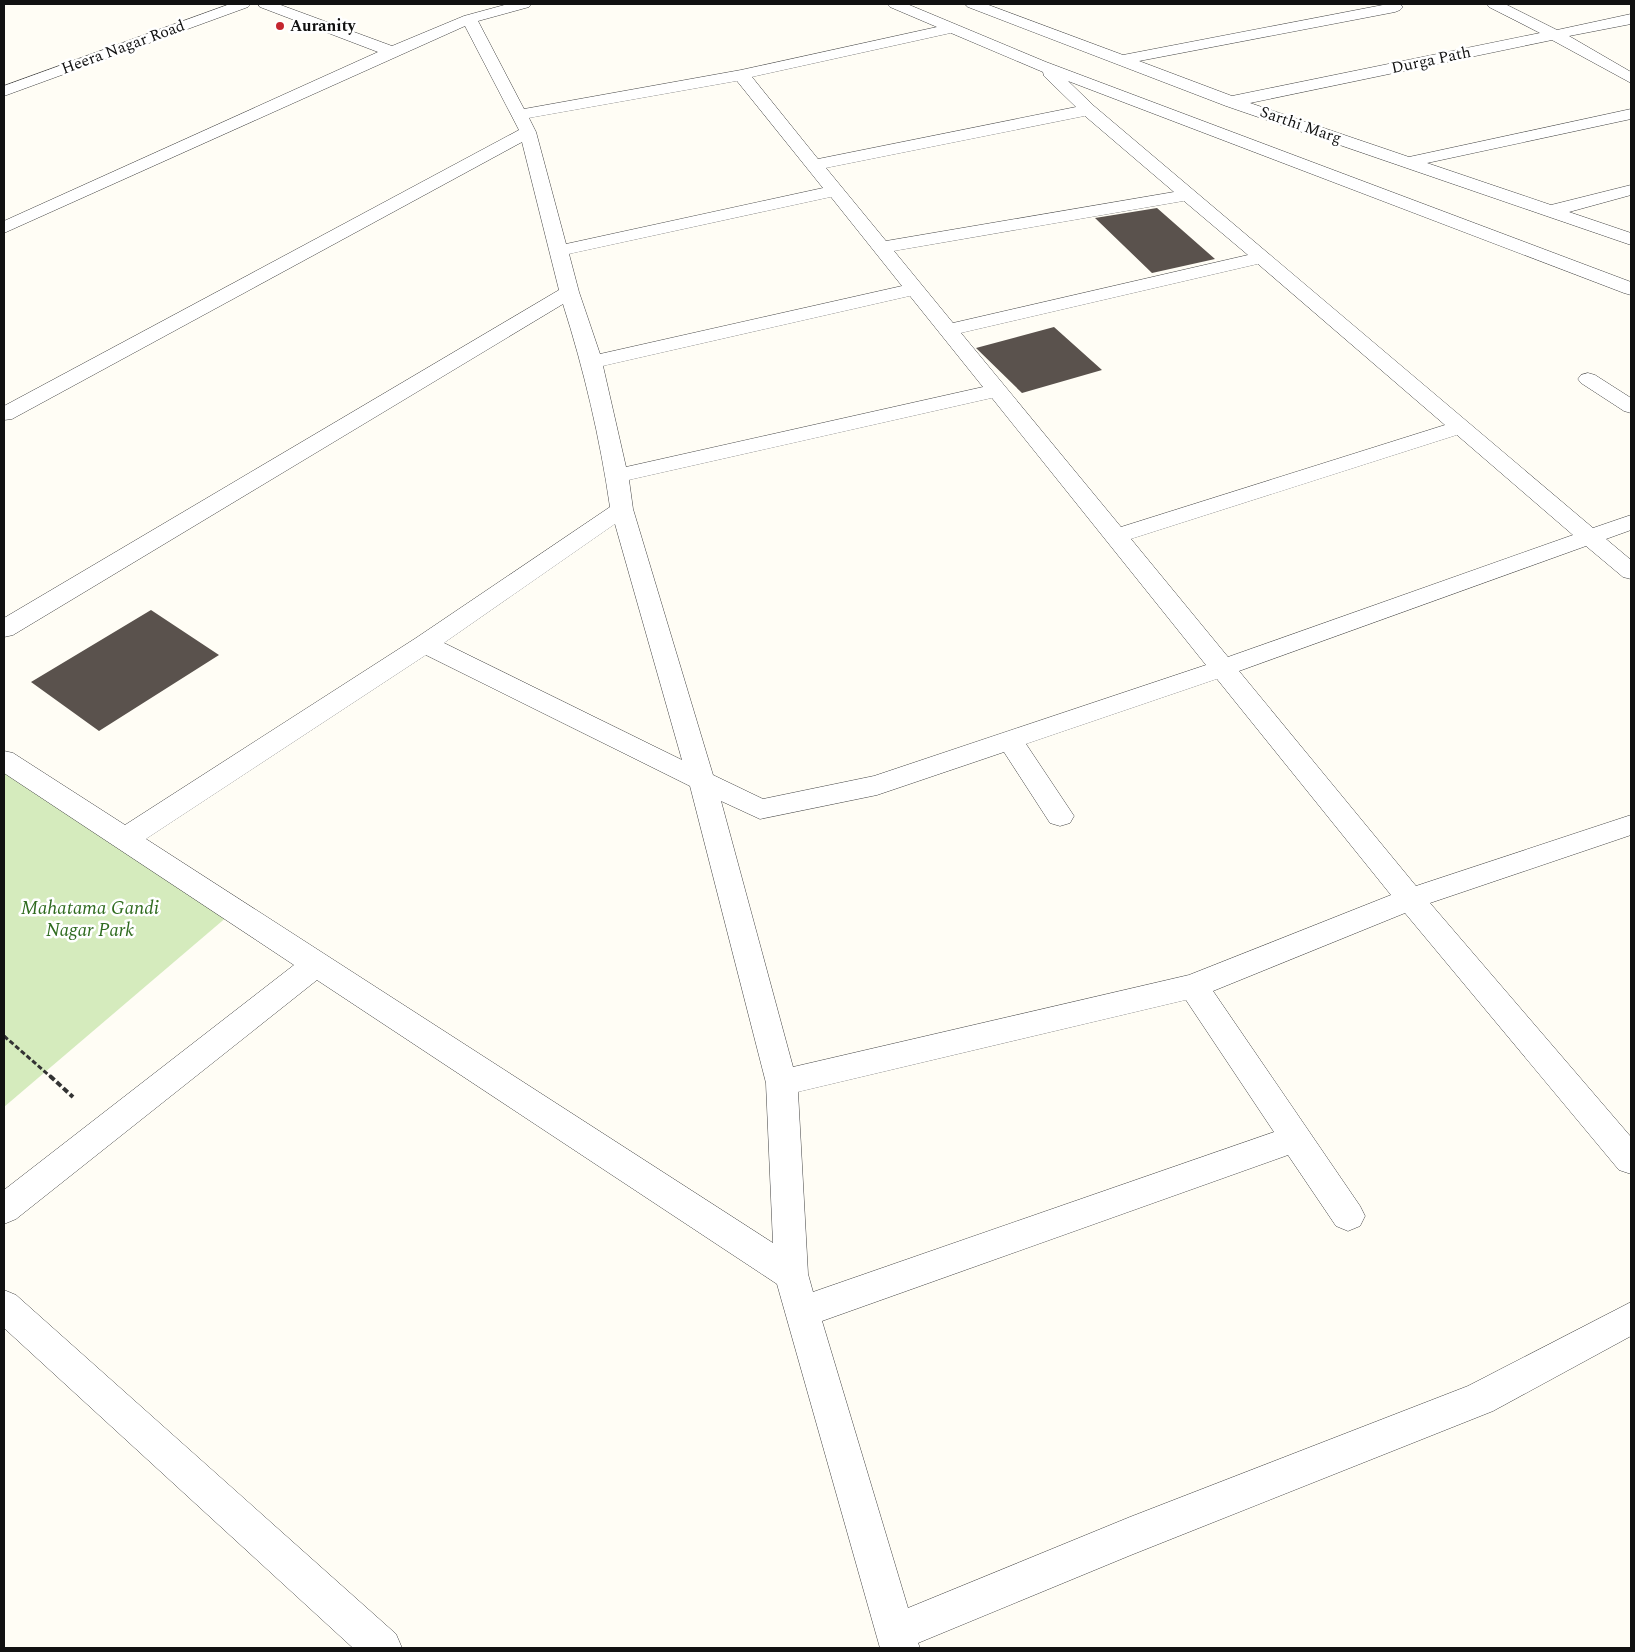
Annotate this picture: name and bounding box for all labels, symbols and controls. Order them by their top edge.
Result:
street label: Heera Nagar Road [58,13,188,81]
place label: Auranity [290,14,357,38]
marker: Auranity [274,20,286,32]
street label: Durga Path [1389,40,1473,80]
street label: Sarthi Marg [1257,100,1345,150]
park label: Mahatama Gandi Nagar Park [21,894,159,945]

